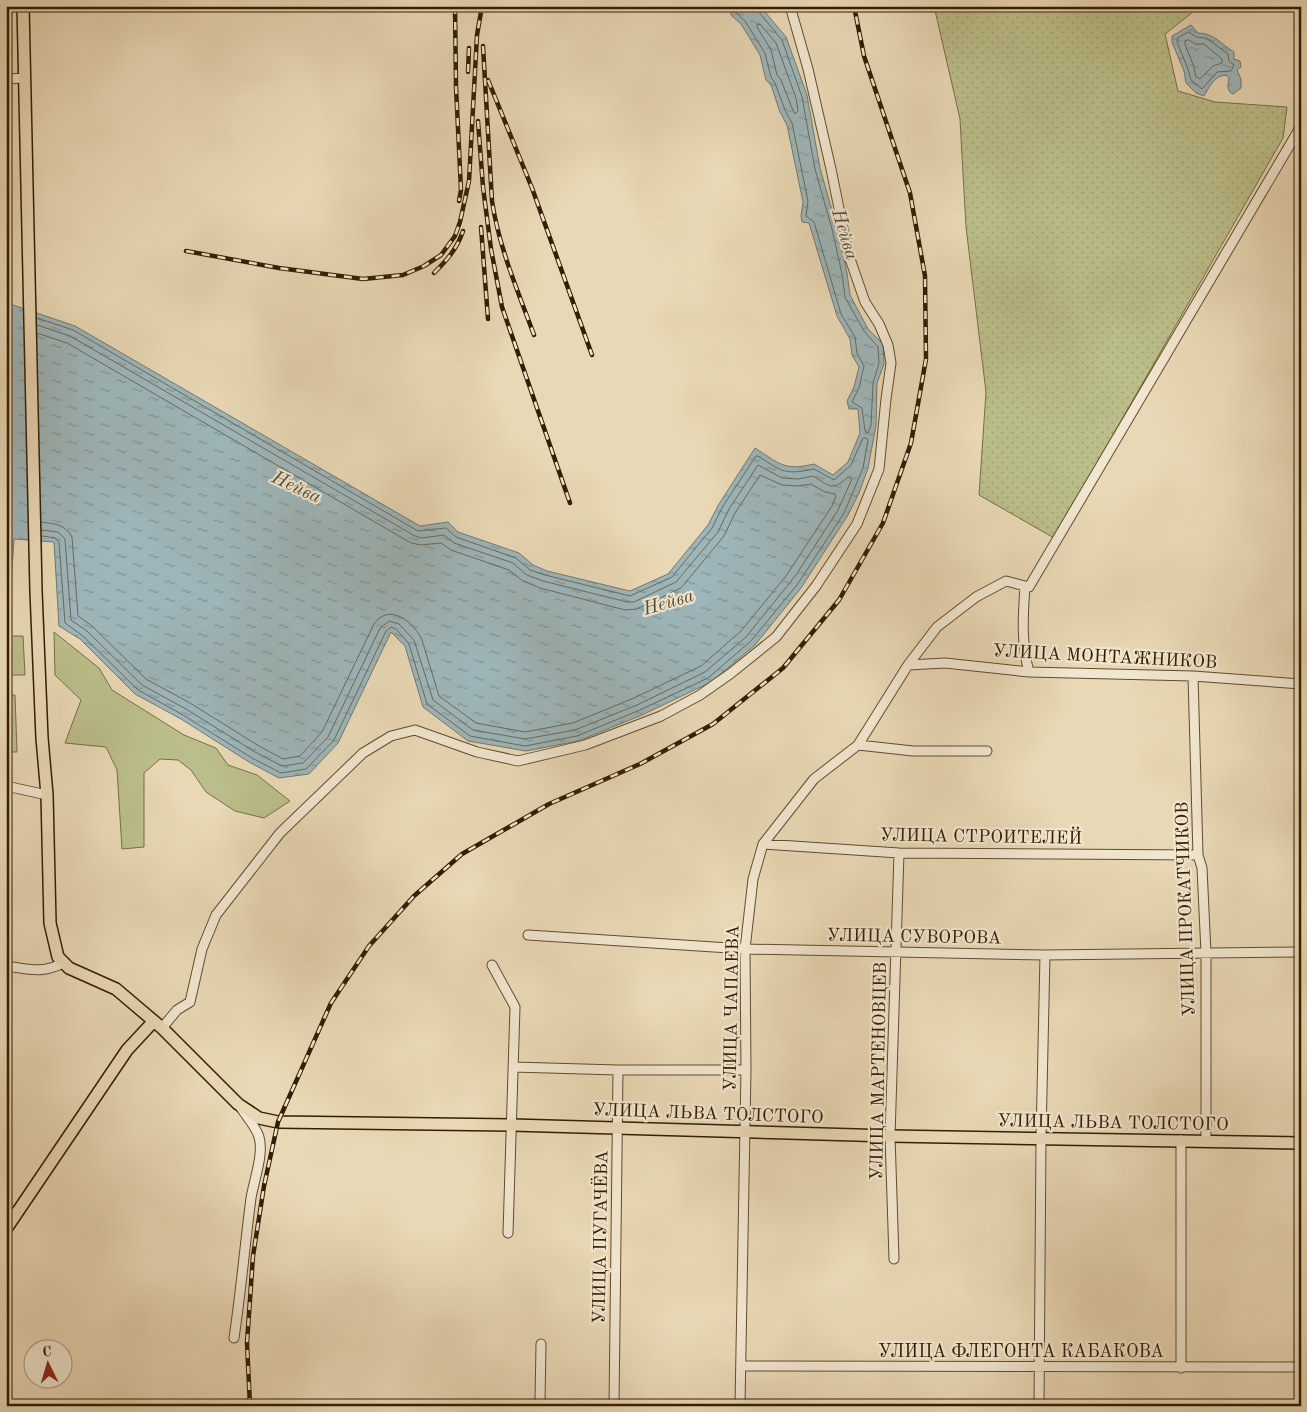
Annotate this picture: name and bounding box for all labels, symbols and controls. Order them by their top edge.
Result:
water label: Нейва [827,206,860,262]
water label: Нейва [267,468,324,508]
water label: Нейва [640,587,696,620]
street label: УЛИЦА МОНТАЖНИКОВ [992,642,1218,672]
street label: УЛИЦА ПРОКАТЧИКОВ [1173,801,1199,1017]
street label: УЛИЦА СТРОИТЕЛЕЙ [880,822,1083,848]
street label: УЛИЦА ЧАПАЕВА [722,925,742,1091]
street label: УЛИЦА СУВОРОВА [827,926,1002,948]
street label: УЛИЦА МАРТЕНОВЦЕВ [868,962,890,1180]
street label: УЛИЦА ЛЬВА ТОЛСТОГО [592,1101,824,1127]
street label: УЛИЦА ЛЬВА ТОЛСТОГО [997,1112,1229,1134]
street label: УЛИЦА ПУГАЧЁВА [587,1150,612,1324]
north arrow [22,1340,72,1390]
street label: УЛИЦА ФЛЕГОНТА КАБАКОВА [878,1343,1164,1361]
text: С [42,1345,52,1359]

